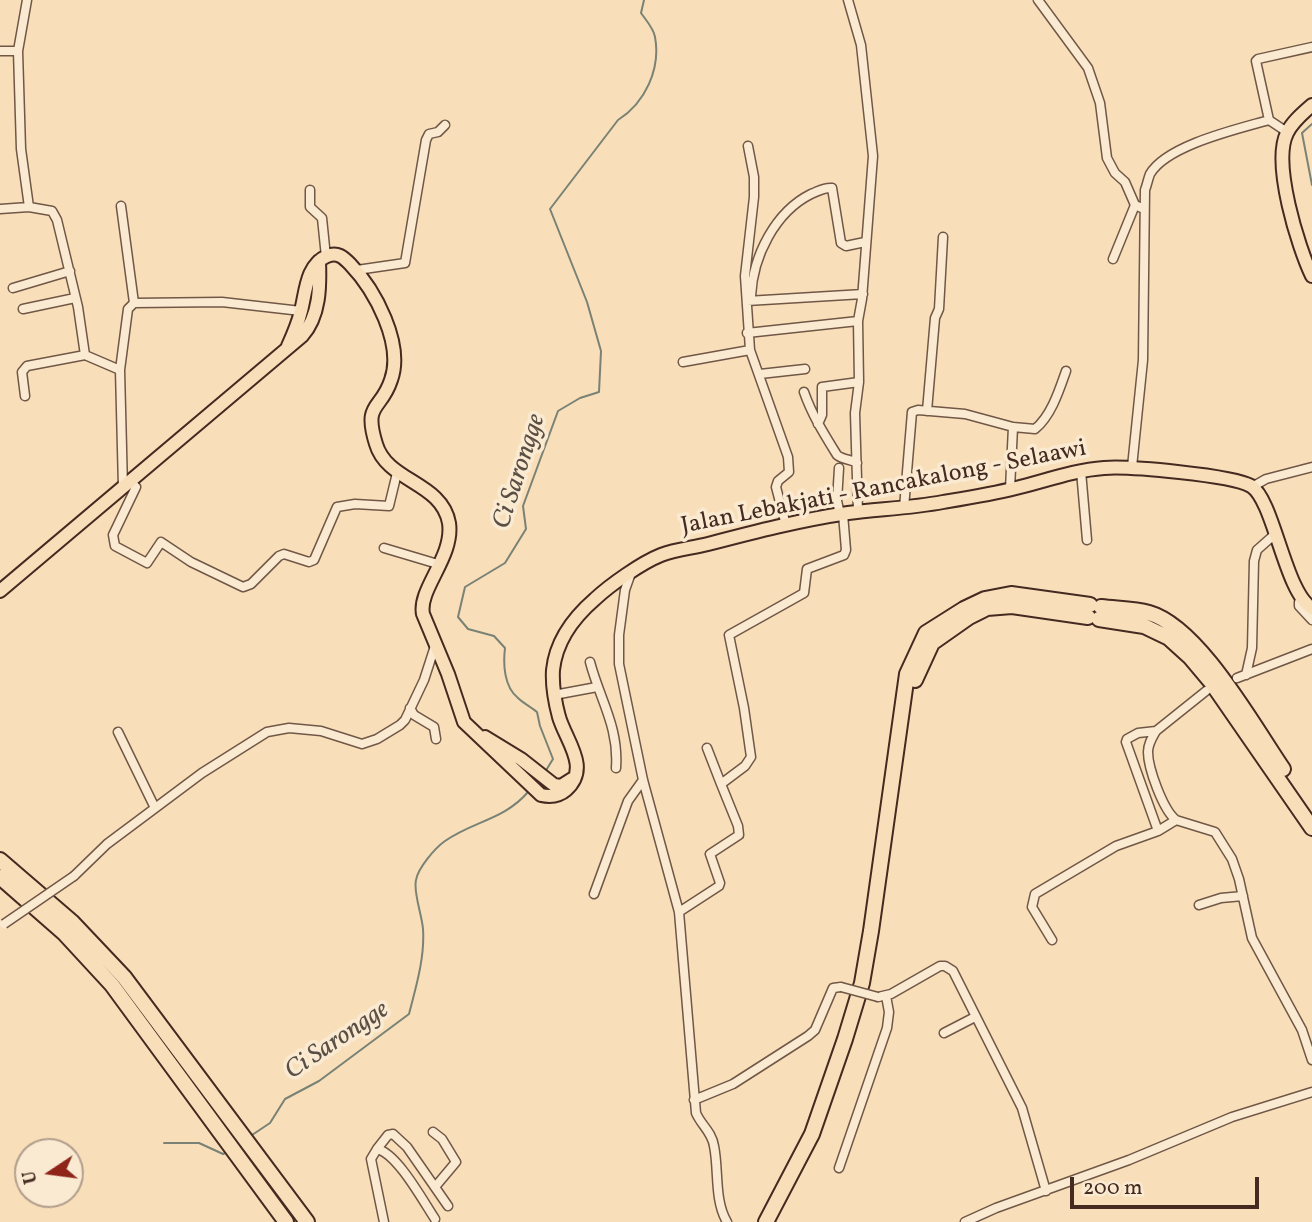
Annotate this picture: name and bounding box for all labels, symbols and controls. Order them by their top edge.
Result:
water label: Ci Sarongge [488,411,554,533]
street label: Jalan Lebakjati - Rancakalong - Selaawi [679,436,1089,542]
water label: Ci Sarongge [280,996,396,1088]
north arrow [14,1138,84,1208]
scale bar [1074,1162,1263,1206]
text: U [16,1168,45,1187]
text: 200 m [1083,1174,1143,1203]

